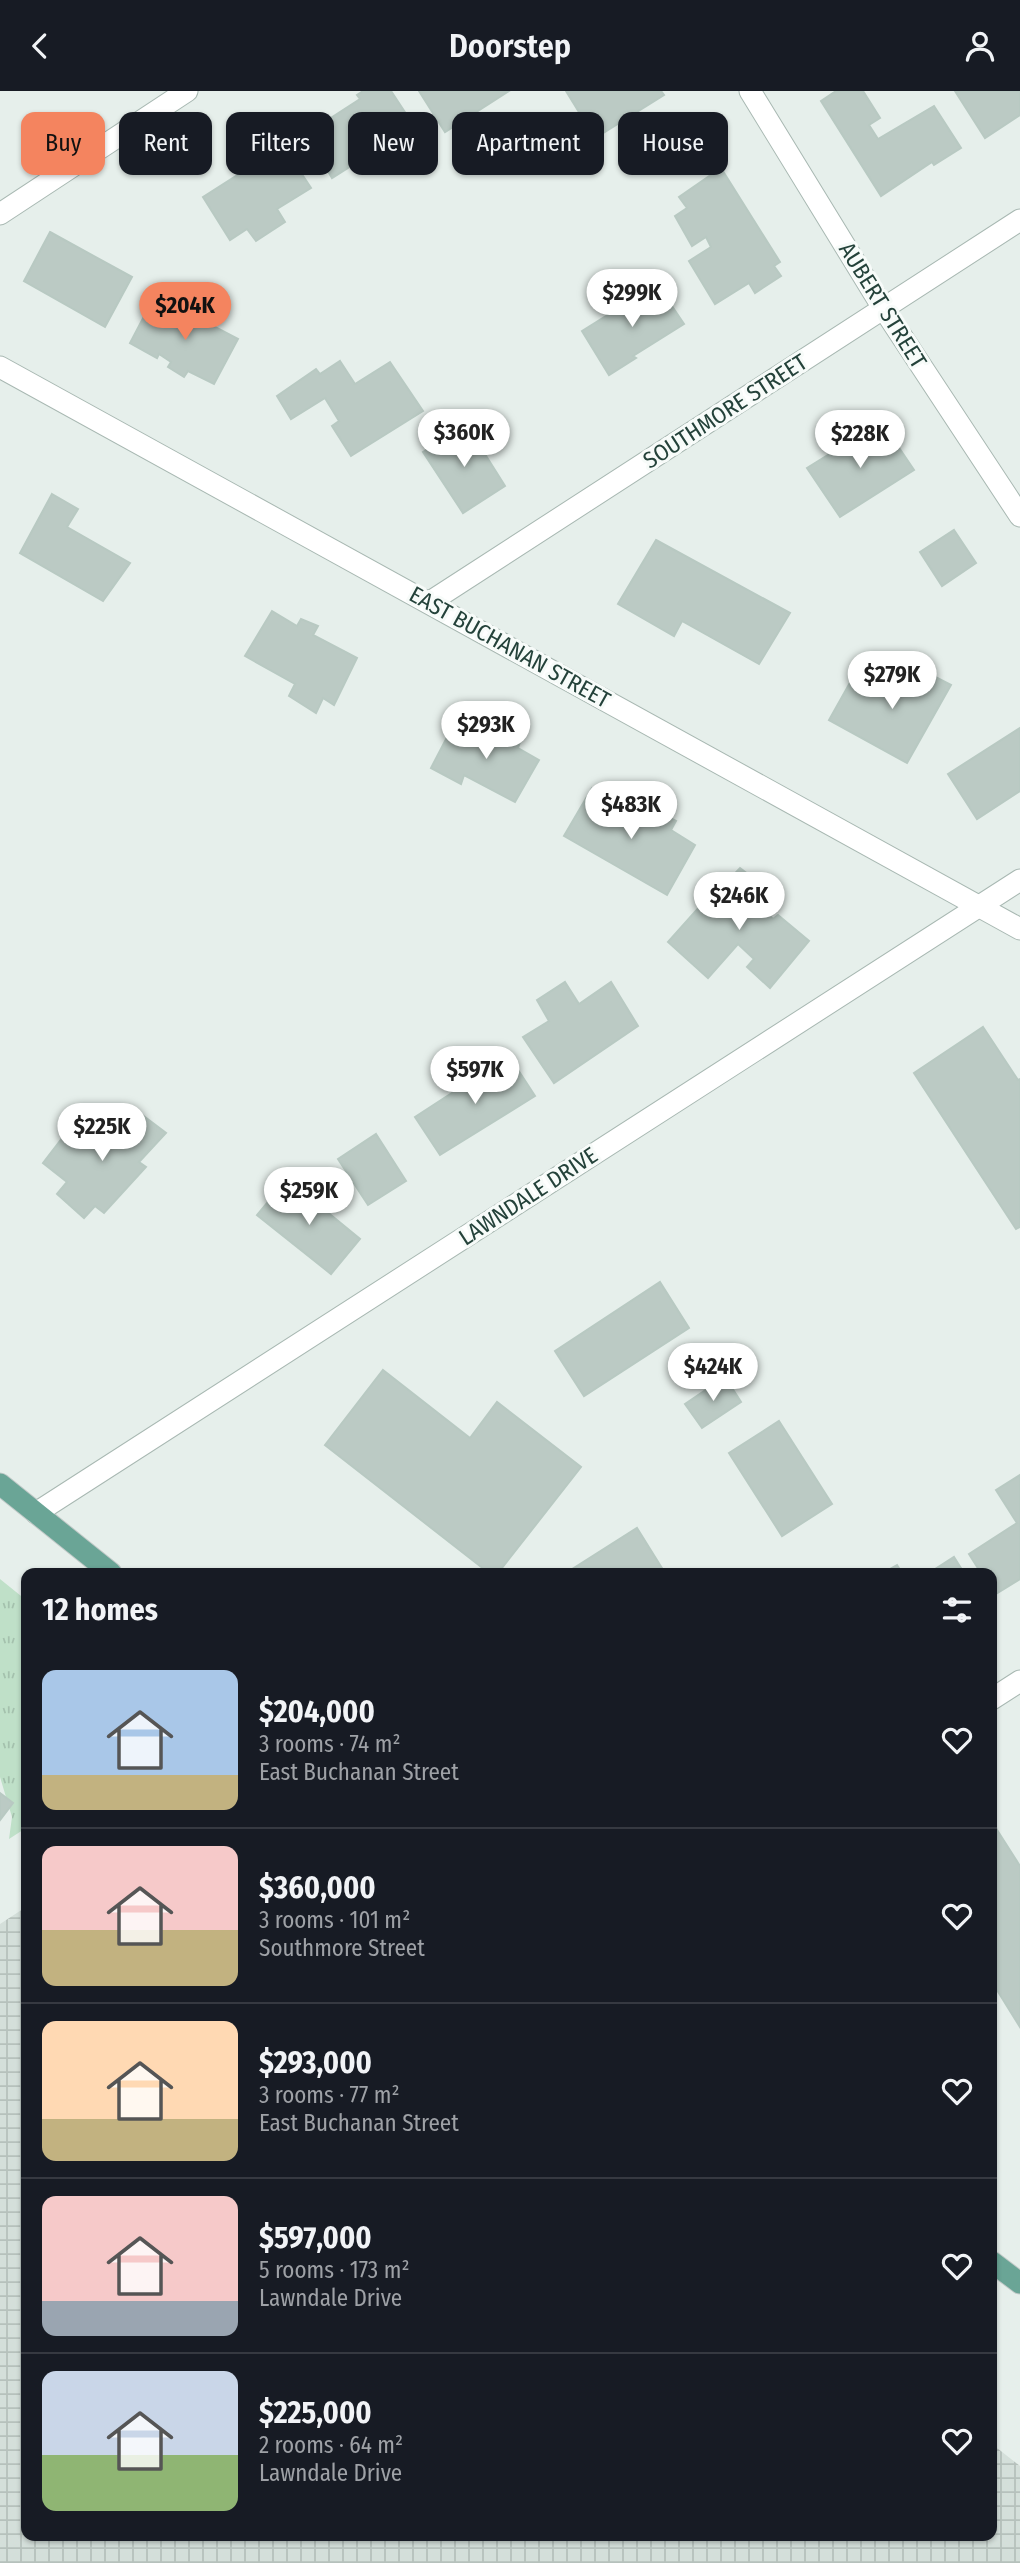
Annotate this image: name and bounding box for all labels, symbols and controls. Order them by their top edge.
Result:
icon: back [21,27,59,65]
text: Doorstep [449,27,571,65]
icon: person [961,27,999,65]
chip: Buy [21,112,105,175]
chip: Rent [119,112,212,175]
chip: Filters [226,112,334,175]
chip: New [348,112,438,175]
chip: Apartment [452,112,604,175]
chip: House [618,112,728,175]
street label: AUBERT STREET [833,237,933,373]
pin: $299K [583,269,681,329]
text: $299K [603,278,661,306]
pin: $204K [136,282,234,342]
text: $204K [155,291,215,319]
street label: SOUTHMORE STREET [638,347,812,474]
pin: $360K [415,409,513,469]
pin: $228K [811,411,909,470]
text: $360K [434,418,494,446]
text: $228K [831,419,889,447]
street label: EAST BUCHANAN STREET [405,580,616,714]
pin: $279K [843,651,941,711]
text: $279K [864,660,920,688]
pin: $293K [437,701,535,761]
text: $293K [457,710,515,738]
pin: $483K [582,781,680,841]
text: $483K [601,790,661,818]
pin: $246K [690,873,788,932]
text: $246K [710,881,768,909]
pin: $597K [426,1047,524,1106]
text: $597K [446,1055,504,1083]
pin: $225K [53,1103,151,1163]
text: $225K [73,1112,131,1140]
street label: LAWNDALE DRIVE [453,1141,603,1251]
pin: $259K [260,1167,358,1227]
text: $259K [280,1176,338,1204]
pin: $424K [664,1343,762,1403]
text: $424K [684,1352,742,1380]
icon: filters [938,1591,976,1629]
text: 12 homes [42,1592,158,1628]
text: $204,000 [259,1694,375,1730]
icon: home [98,1698,182,1782]
icon: heart [938,1721,976,1759]
text: 3 rooms · 74 m² [259,1730,401,1758]
text: East Buchanan Street [259,1758,459,1786]
text: $360,000 [259,1870,376,1906]
icon: home [98,1874,182,1958]
icon: heart [938,1897,976,1935]
text: 3 rooms · 101 m² [259,1906,410,1934]
text: Southmore Street [259,1934,425,1962]
text: $293,000 [259,2045,372,2081]
icon: home [98,2049,182,2133]
icon: heart [938,2072,976,2110]
text: 3 rooms · 77 m² [259,2081,400,2109]
text: East Buchanan Street [259,2109,459,2137]
text: $597,000 [259,2220,372,2256]
icon: home [98,2224,182,2308]
icon: heart [938,2247,976,2285]
text: 5 rooms · 173 m² [259,2256,410,2284]
text: Lawndale Drive [259,2284,402,2312]
text: $225,000 [259,2395,372,2431]
icon: home [98,2399,182,2483]
icon: heart [938,2422,976,2460]
text: 2 rooms · 64 m² [259,2431,403,2459]
text: Lawndale Drive [259,2459,402,2487]

